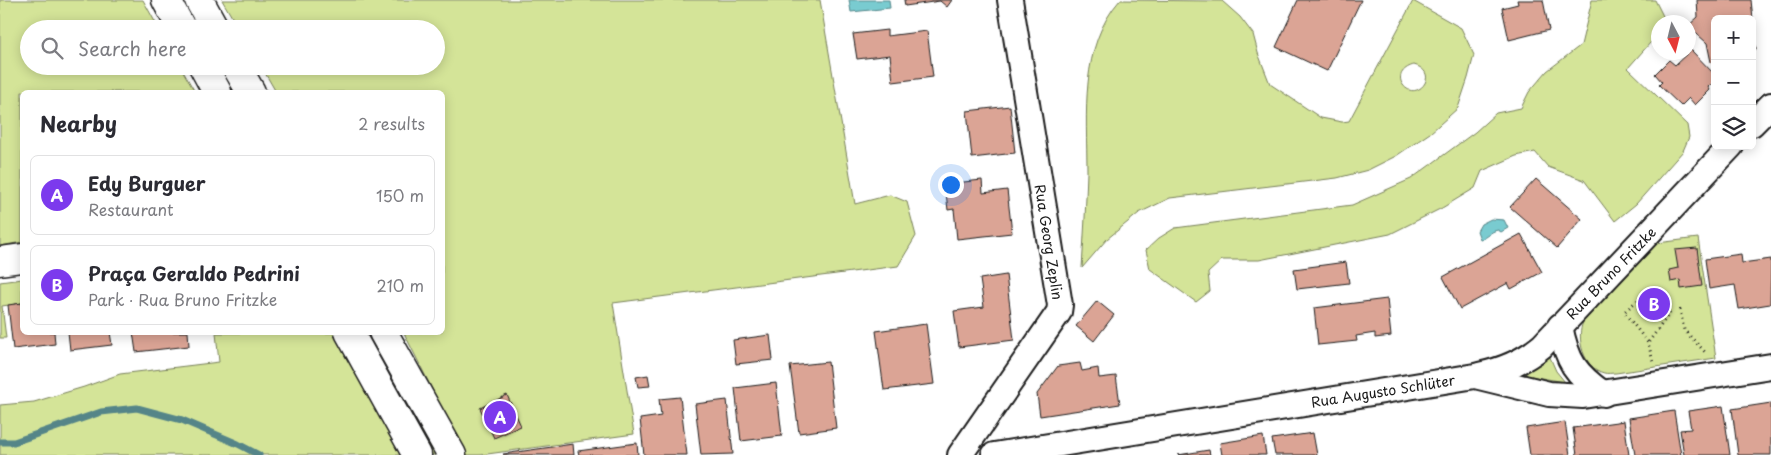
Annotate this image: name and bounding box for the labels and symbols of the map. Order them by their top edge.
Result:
north arrow [1651,15,1696,60]
your location [938,172,964,198]
street label: Rua Georg Zeplin [1030,183,1068,301]
street label: Rua Bruno Fritzke [1562,223,1660,323]
pin: B [1638,285,1670,323]
street label: Rua Augusto Schlüter [1310,369,1457,413]
pin: A [484,398,516,436]

